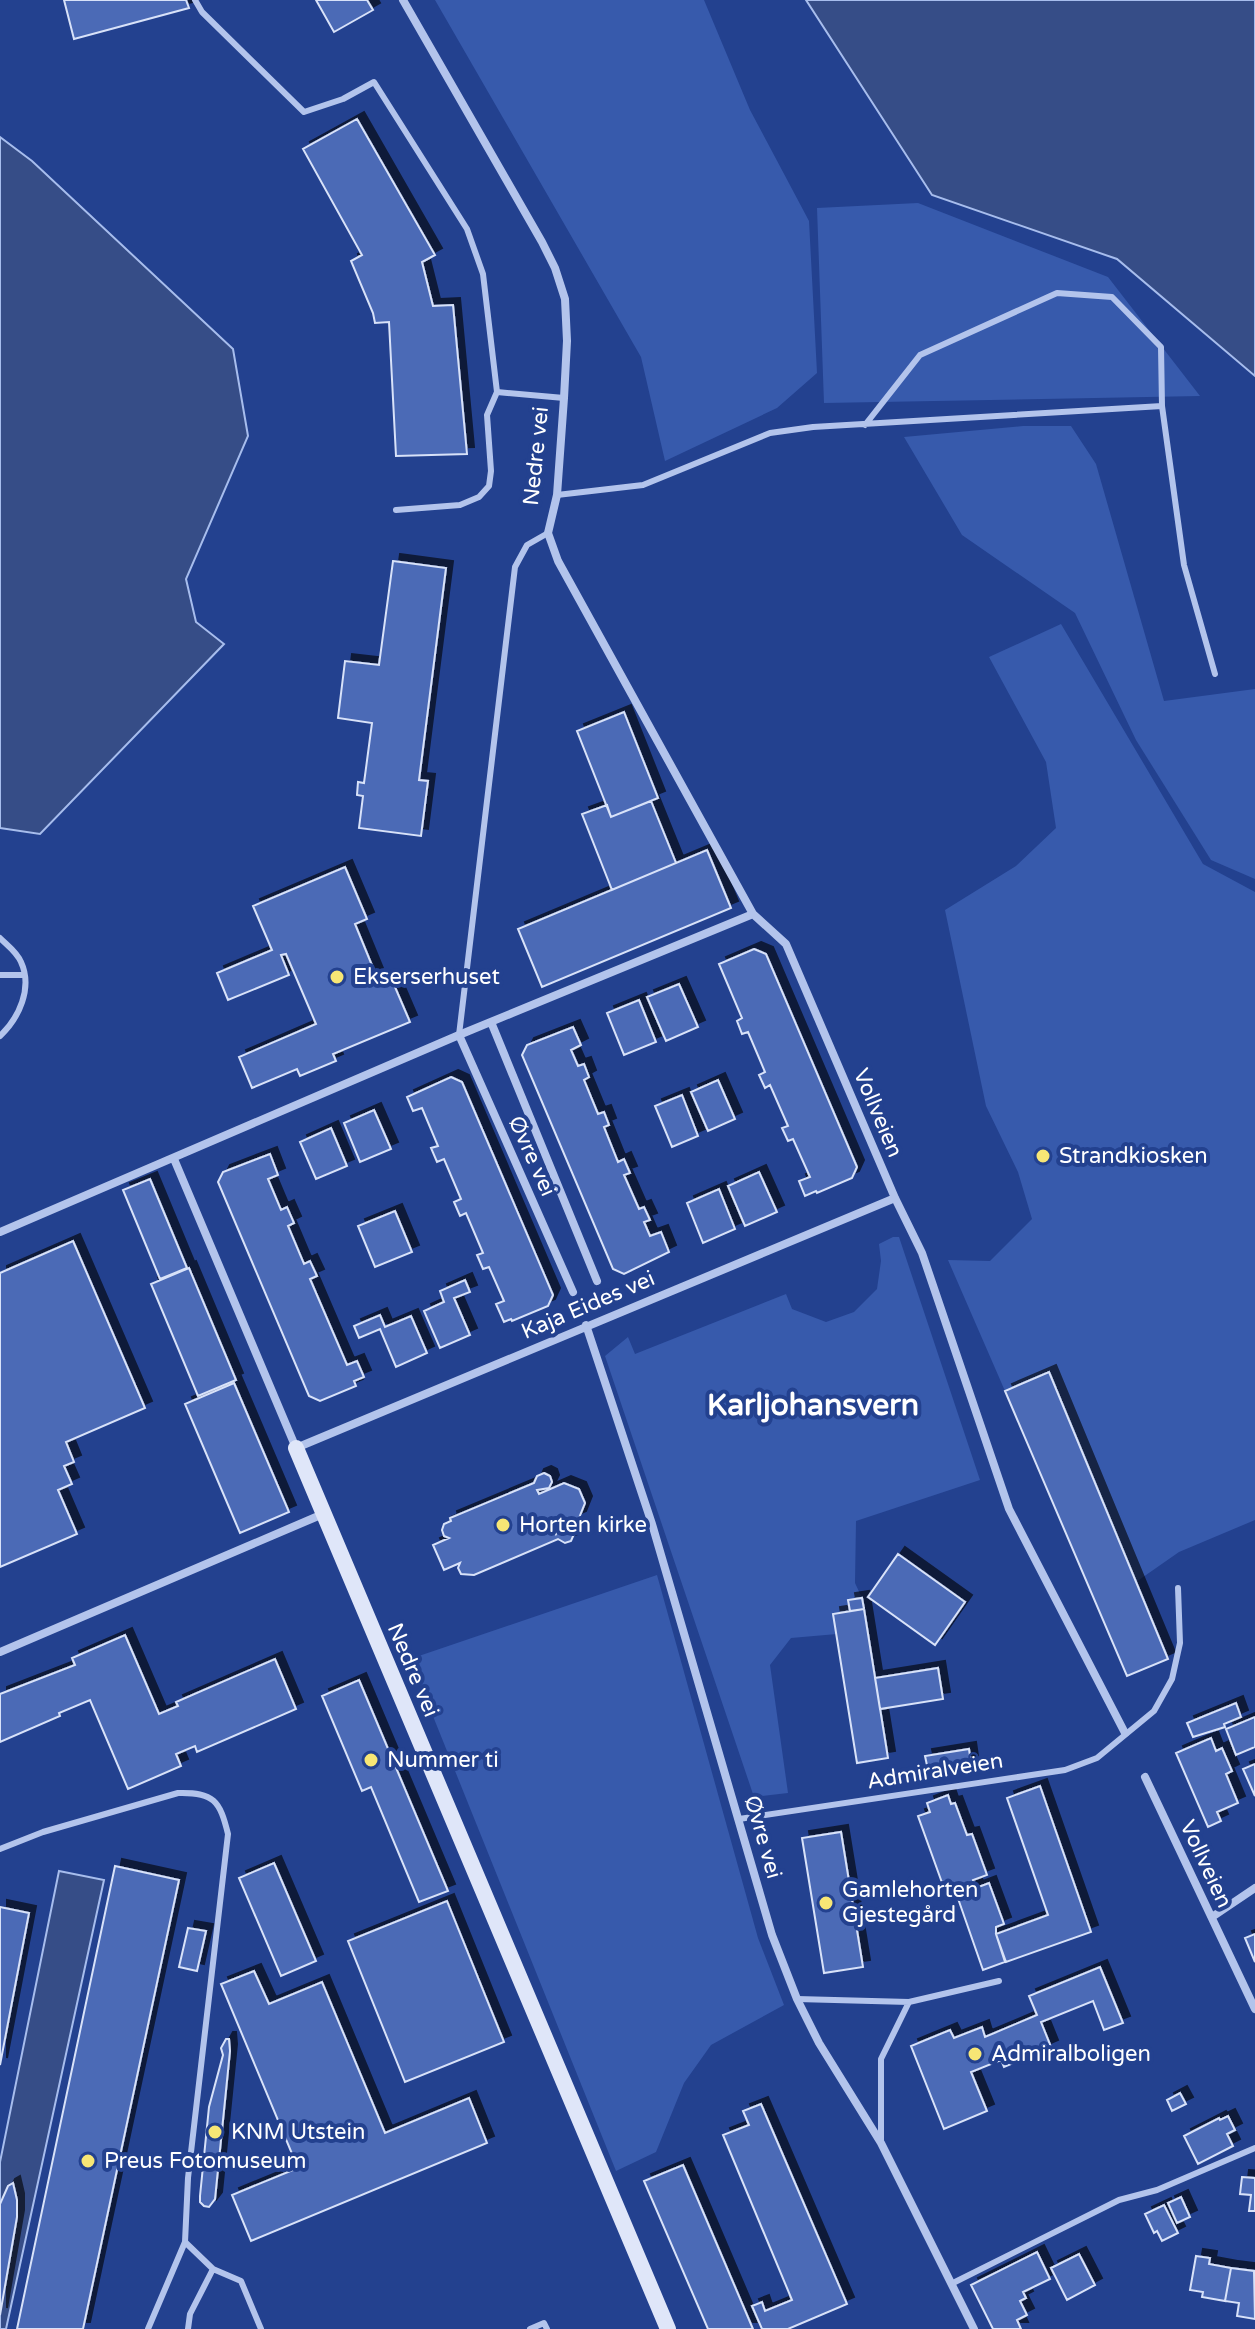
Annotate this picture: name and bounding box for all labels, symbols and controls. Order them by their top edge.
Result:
street label: Nedre vei [518,405,554,507]
place label: Ekserserhuset [353,964,500,990]
marker: Ekserserhuset [328,968,346,986]
street label: Vollveien [848,1065,908,1161]
street label: Øvre vei [503,1112,561,1200]
place label: Strandkiosken [1059,1143,1208,1169]
marker: Strandkiosken [1034,1147,1052,1165]
street label: Kaja Eides vei [517,1265,659,1345]
district label: Karljohansvern [707,1387,919,1424]
place label: Horten kirke [519,1512,647,1538]
marker: Horten kirke [494,1516,512,1534]
street label: Nedre vei [382,1619,444,1721]
place label: Nummer ti [387,1747,499,1773]
street label: Admiralveien [865,1747,1005,1795]
marker: Nummer ti [362,1751,380,1769]
street label: Øvre vei [739,1792,787,1882]
street label: Vollveien [1174,1816,1238,1912]
place label: Gamlehorten Gjestegård [842,1877,978,1928]
marker: Gamlehorten Gjestegård [817,1894,835,1912]
place label: Admiralboligen [991,2041,1151,2067]
marker: Admiralboligen [966,2045,984,2063]
place label: KNM Utstein [231,2119,365,2145]
marker: KNM Utstein [206,2123,224,2141]
place label: Preus Fotomuseum [104,2148,306,2174]
marker: Preus Fotomuseum [79,2152,97,2170]

